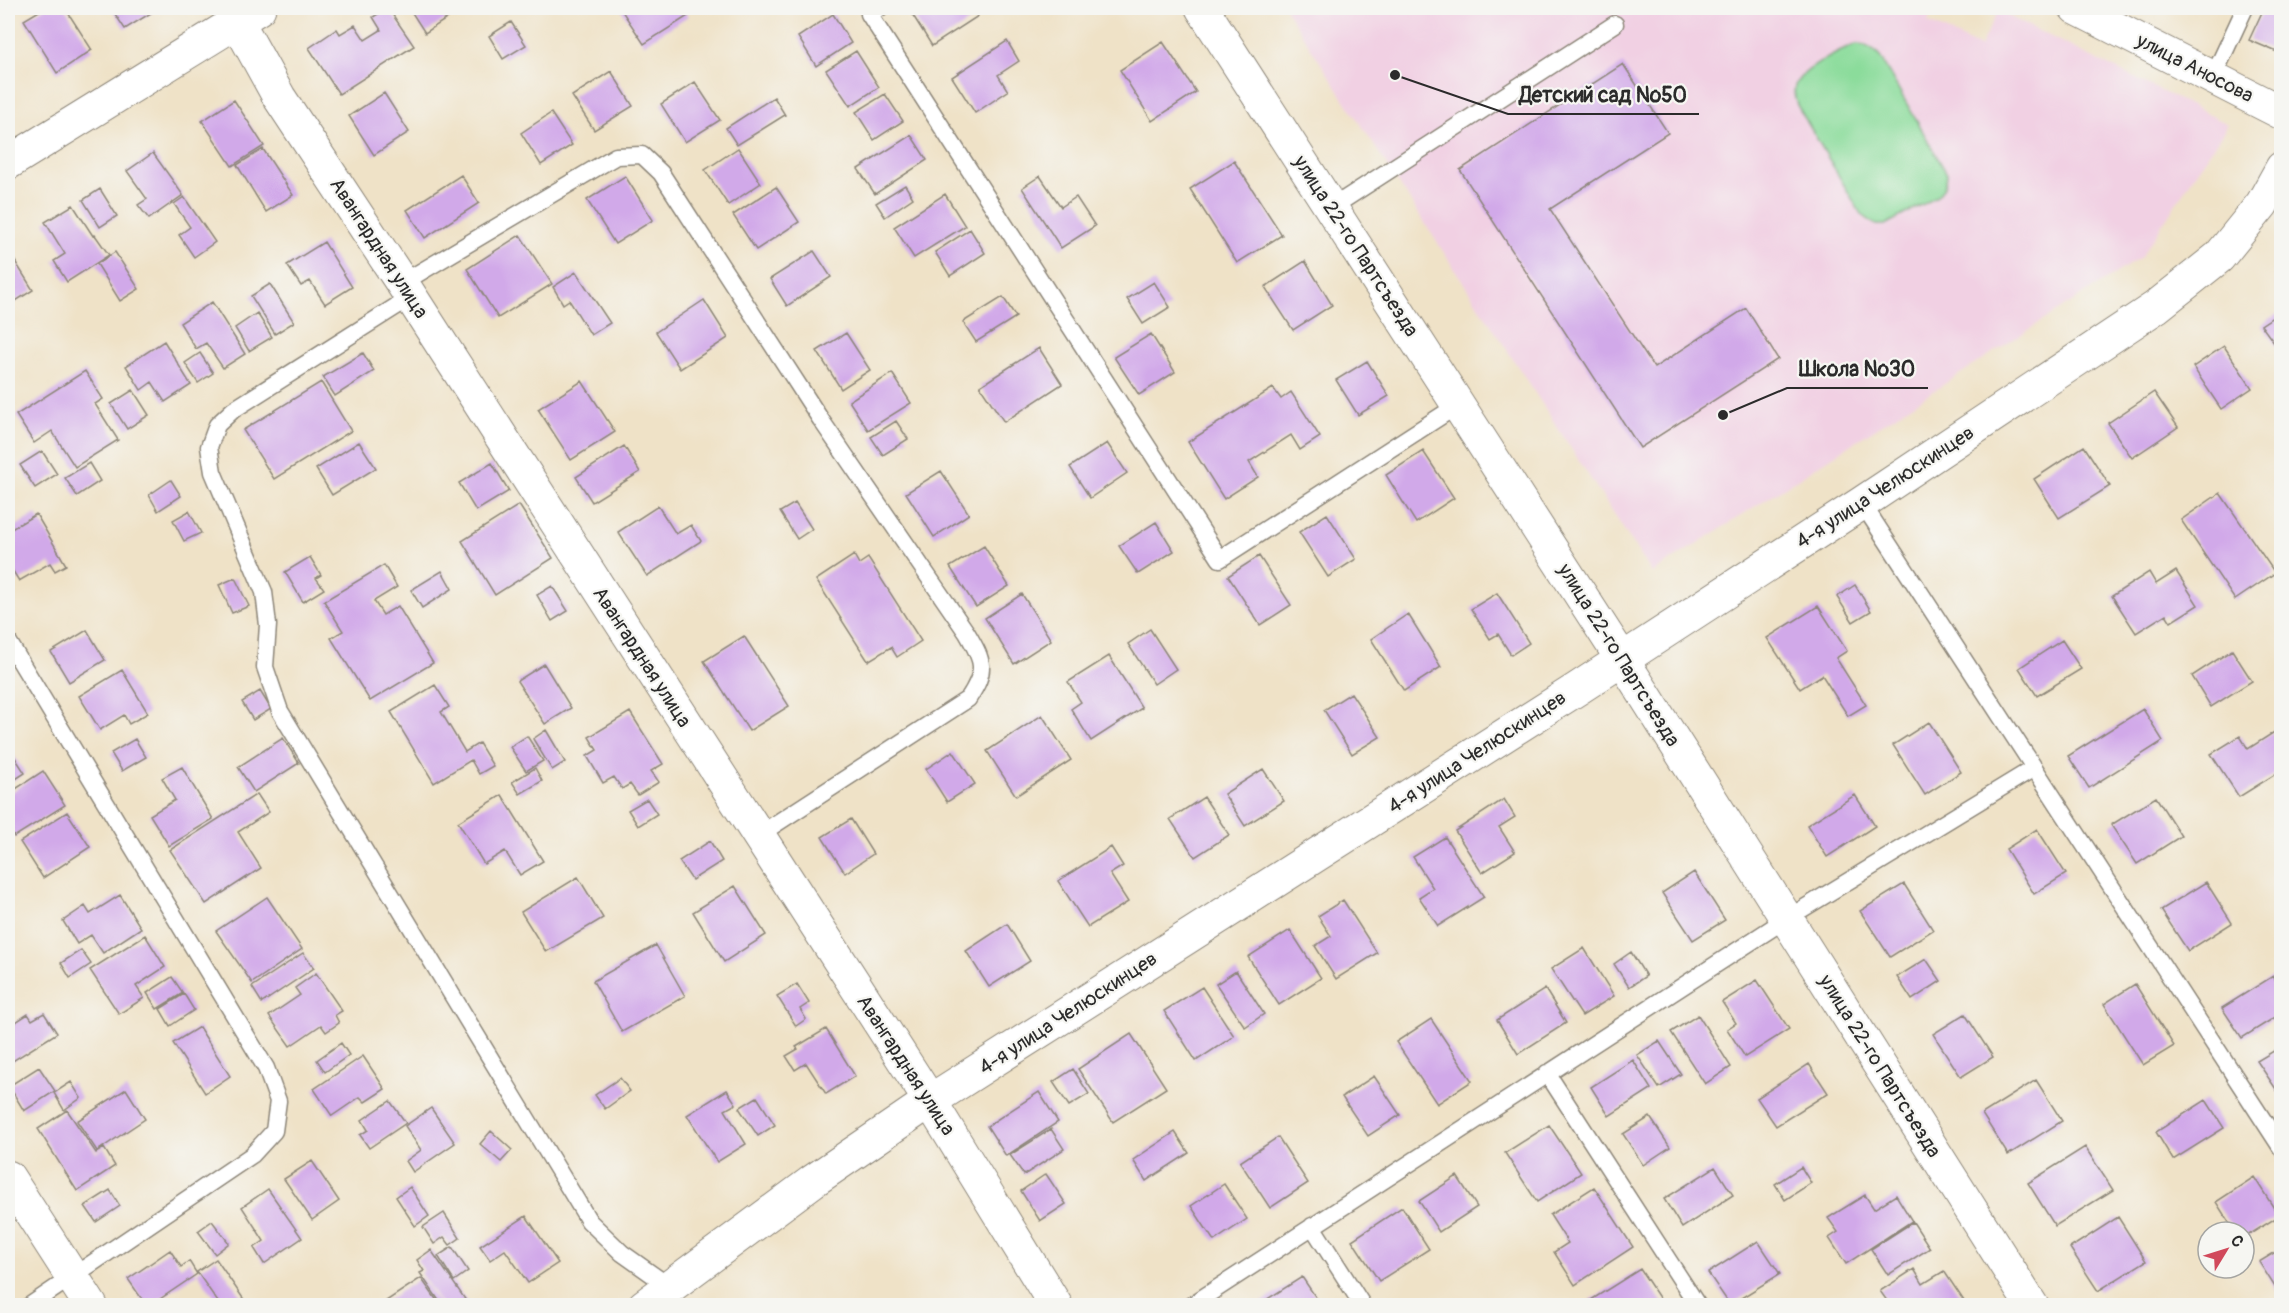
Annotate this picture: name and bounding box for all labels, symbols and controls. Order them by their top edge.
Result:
street label: улица Аносова [2131,27,2258,108]
callout: Детский сад №50 [1508,75,1699,114]
text: Детский сад №50 [1517,82,1687,109]
street label: улица 22-го Партсъезда [1288,150,1424,341]
street label: Авангардная улица [324,173,434,323]
callout: Школа №30 [1787,349,1928,388]
text: Школа №30 [1798,356,1915,383]
street label: 4-я улица Челюскинцев [1791,420,1979,554]
street label: улица 22-го Партсъезда [1552,558,1686,751]
street label: Авангардная улица [587,582,697,732]
street label: 4-я улица Челюскинцев [1383,685,1571,819]
street label: 4-я улица Челюскинцев [974,946,1162,1080]
street label: улица 22-го Партсъезда [1813,969,1947,1162]
street label: Авангардная улица [851,990,961,1140]
north arrow [2196,1220,2256,1280]
text: С [2226,1231,2248,1252]

